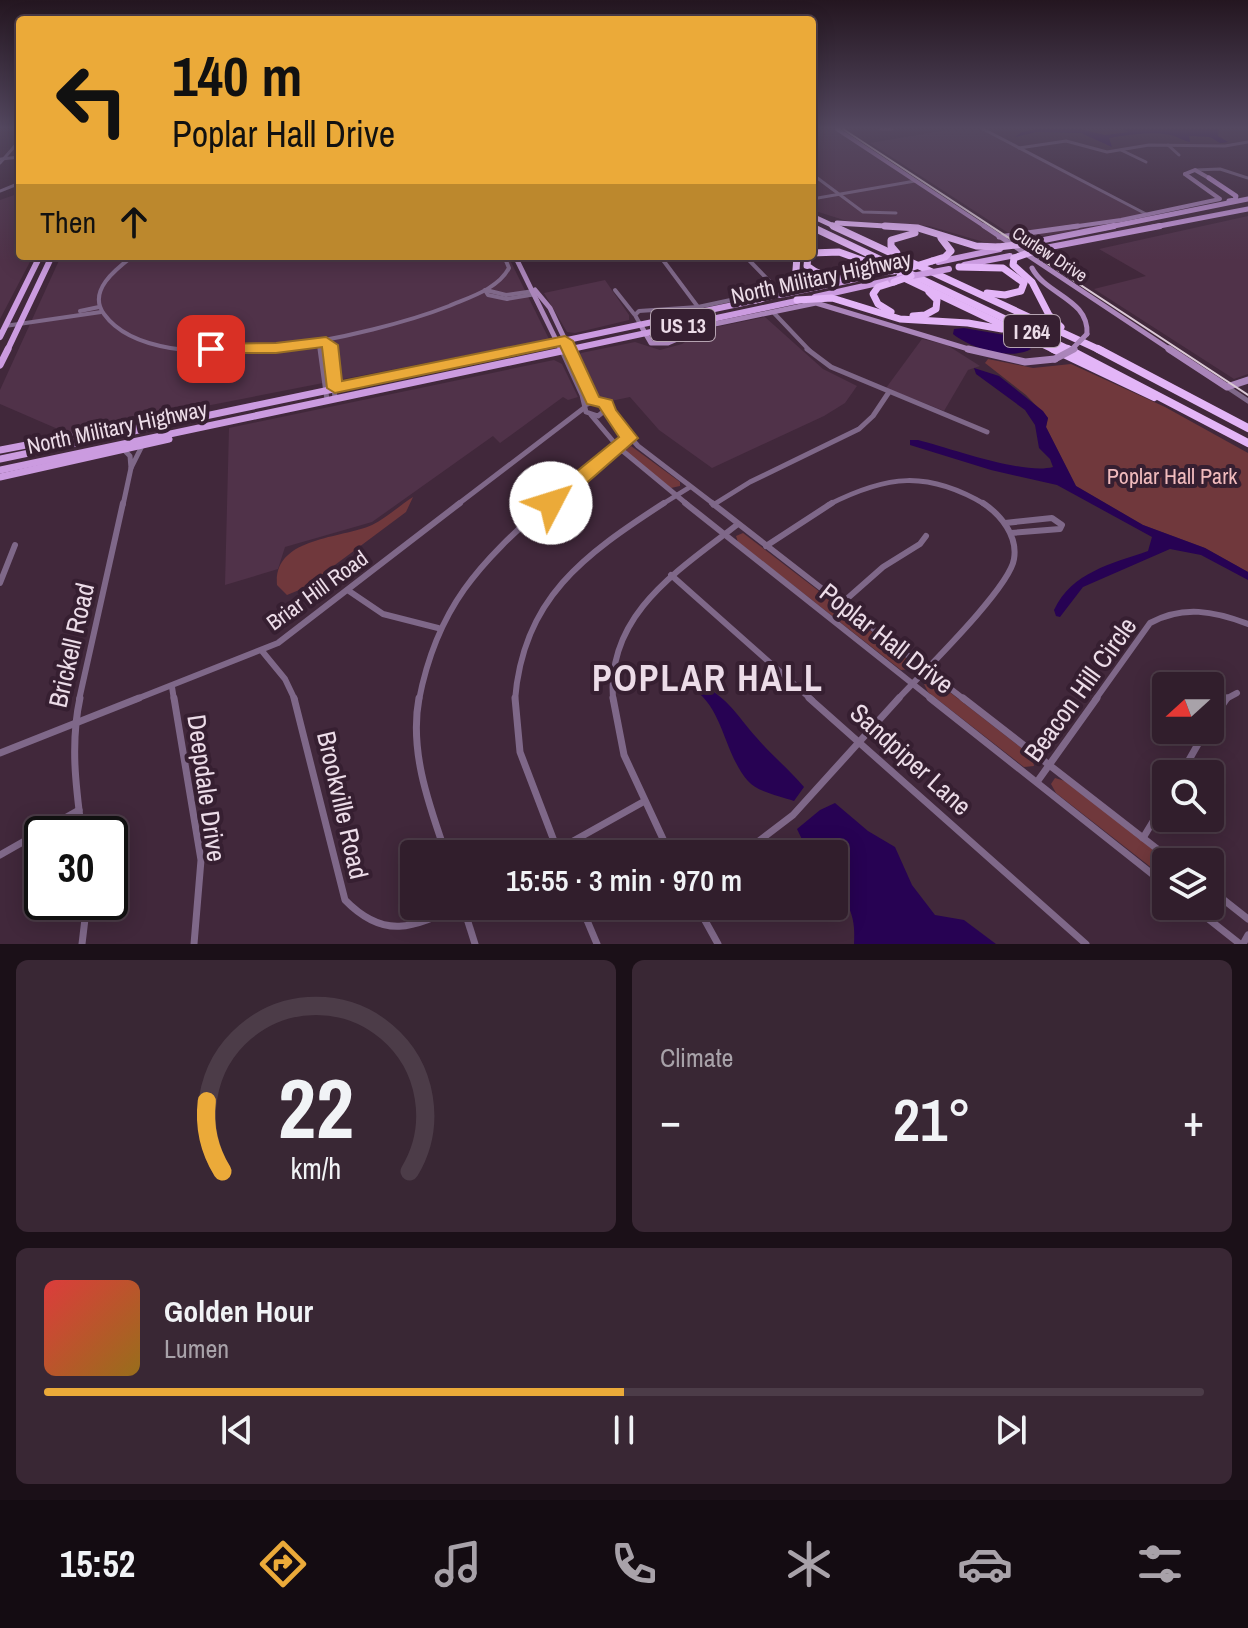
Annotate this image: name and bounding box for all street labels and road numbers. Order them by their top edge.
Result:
street label: Curlew Drive [1007,220,1093,288]
street label: North Military Highway [728,243,914,311]
road number: US 13 [651,309,715,341]
road number: I 264 [1004,315,1060,347]
street label: North Military Highway [24,393,210,461]
street label: Briar Hill Road [260,543,374,637]
street label: Poplar Hall Drive [813,575,961,701]
street label: Brickell Road [40,579,102,711]
street label: Beacon Hill Circle [1016,610,1144,768]
street label: Sandpiper Lane [843,695,979,823]
street label: Deepdale Drive [179,712,235,864]
street label: Brookville Road [309,728,377,882]

